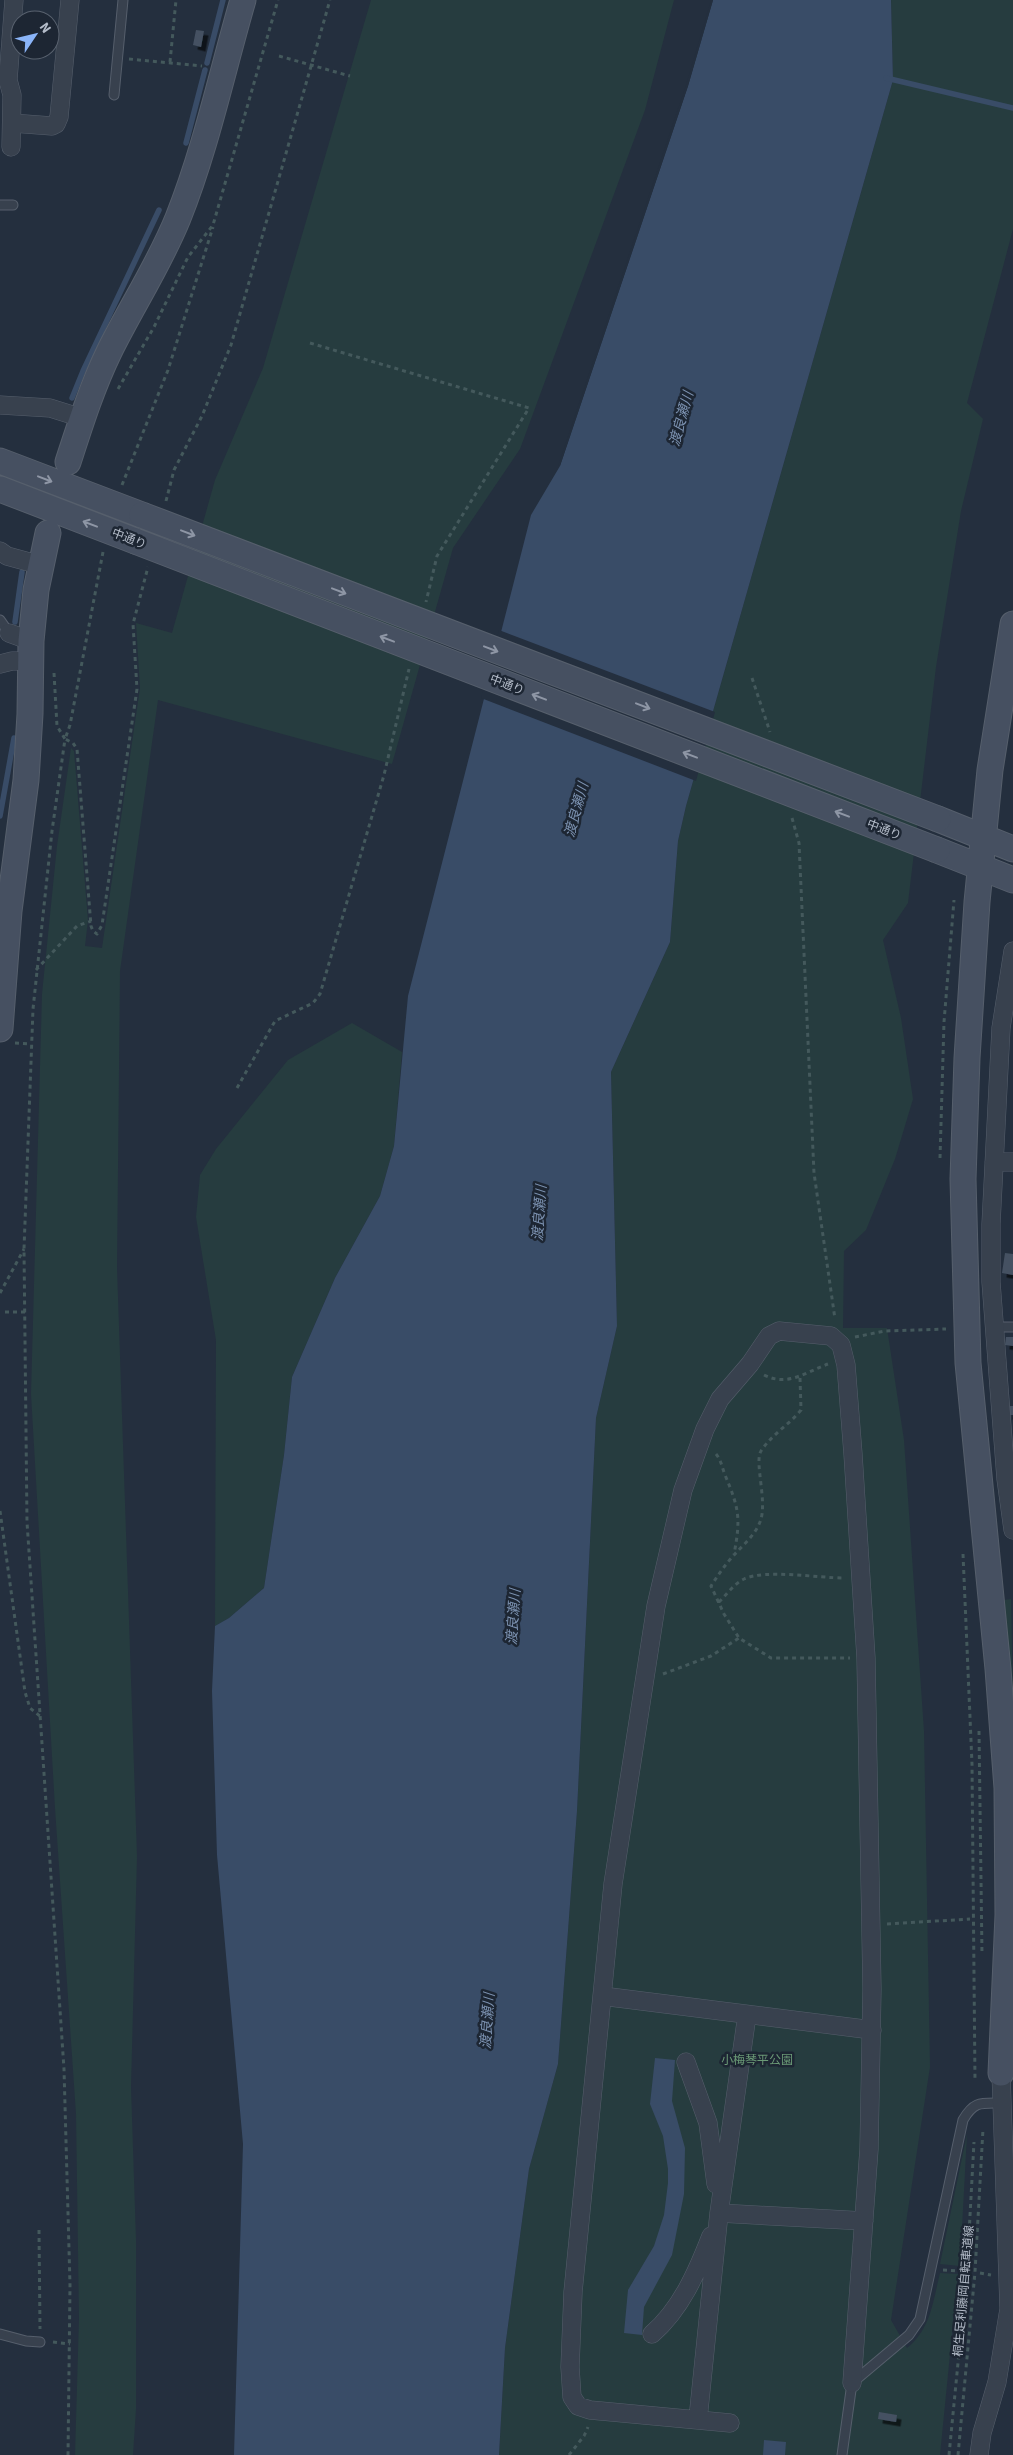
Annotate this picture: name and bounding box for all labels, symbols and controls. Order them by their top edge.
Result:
north arrow [10,10,60,60]
text: N [34,19,56,38]
water label: 渡良瀬川 [665,387,699,449]
one-way arrow [38,475,53,484]
one-way arrow [82,518,97,527]
street label: 中通り [109,525,149,553]
one-way arrow [179,529,195,538]
one-way arrow [332,587,347,596]
one-way arrow [380,633,395,643]
one-way arrow [483,644,498,654]
street label: 中通り [487,671,527,699]
one-way arrow [532,692,547,701]
one-way arrow [635,702,650,712]
one-way arrow [683,750,698,759]
water label: 渡良瀬川 [560,778,594,840]
one-way arrow [835,809,850,818]
street label: 中通り [864,816,904,844]
water label: 渡良瀬川 [528,1182,552,1242]
water label: 渡良瀬川 [502,1586,526,1646]
water label: 渡良瀬川 [476,1990,500,2050]
park label: 小梅琴平公園 [721,2052,793,2069]
street label: 桐生足利藤岡自転車道線 [950,2225,978,2357]

